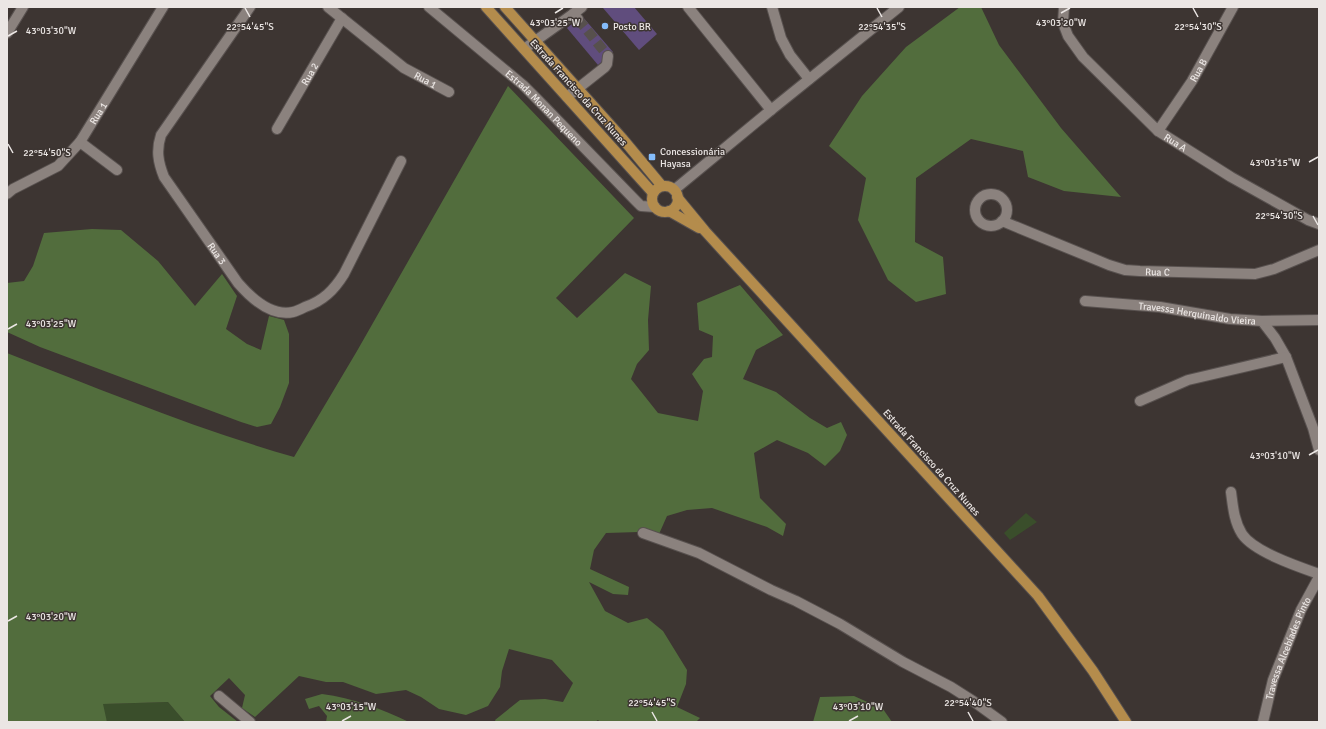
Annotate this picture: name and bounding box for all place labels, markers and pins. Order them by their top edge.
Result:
marker: Posto BR [600,21,610,31]
place label: Posto BR [613,21,651,33]
place label: Concessionária Hayasa [660,146,725,170]
marker: Concessionária Hayasa [647,152,657,162]

